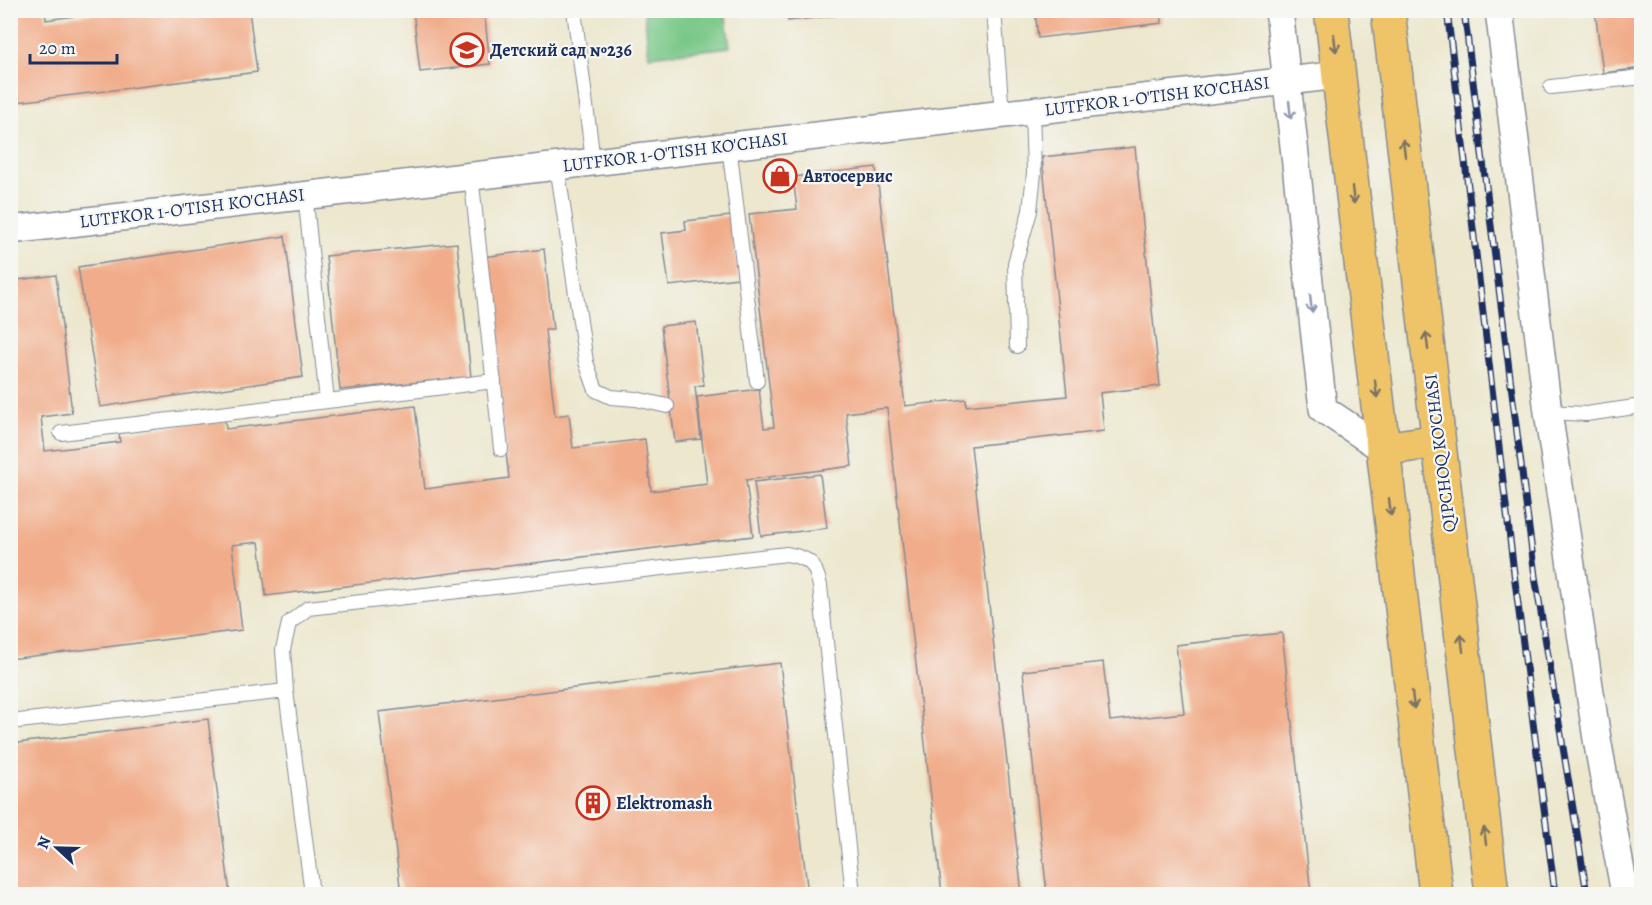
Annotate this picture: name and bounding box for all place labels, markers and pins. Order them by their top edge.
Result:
school or university icon: Детский сад №236 [449,32,485,68]
place label: Детский сад №236 [490,38,632,62]
shop icon: Автосервис [762,158,798,194]
place label: Автосервис [802,164,893,188]
building icon: Elektromash [575,785,611,821]
place label: Elektromash [616,791,713,815]

